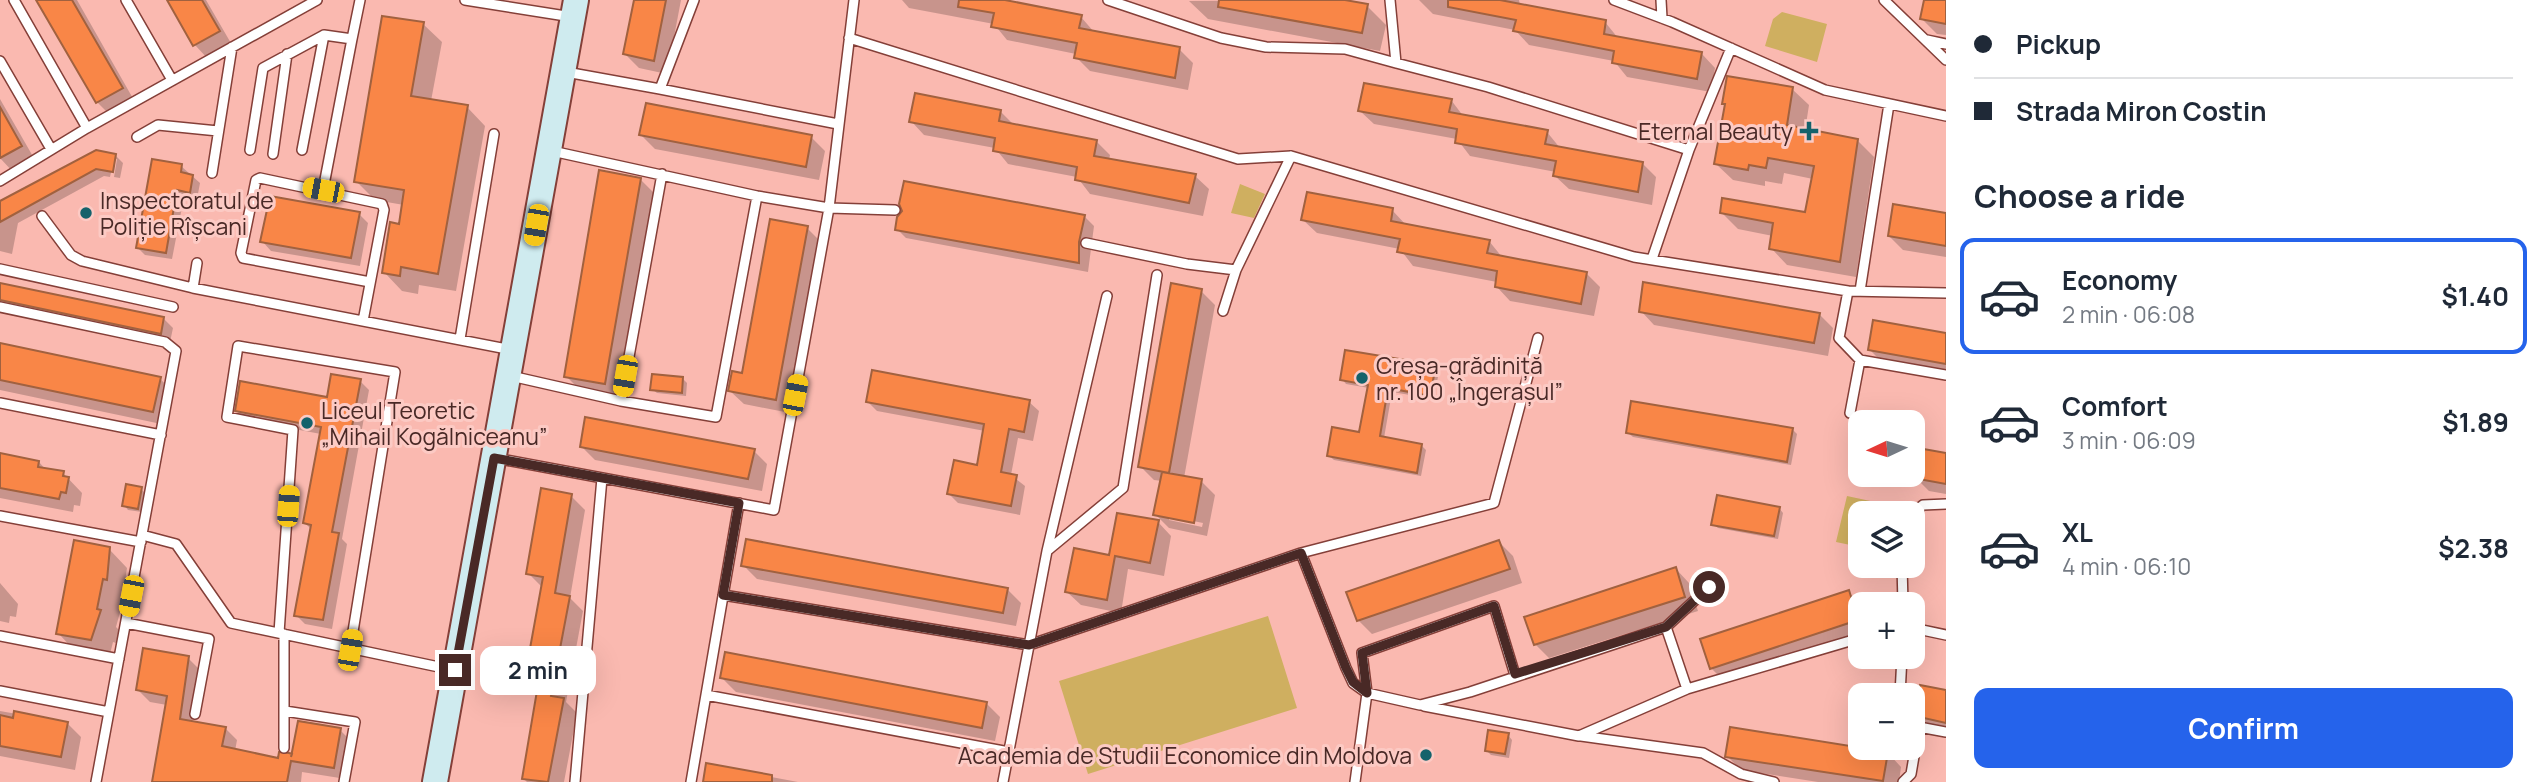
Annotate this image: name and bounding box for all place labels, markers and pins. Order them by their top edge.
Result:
place label: Eternal Beauty [1638,115,1793,147]
marker: Eternal Beauty [1799,121,1819,141]
place label: Inspectoratul de Poliție Rîșcani [100,184,274,242]
marker: Inspectoratul de Poliție Rîșcani [78,205,94,221]
place label: Creșa-grădiniță nr. 100 „Îngerașul” [1376,349,1563,407]
marker: Creșa-grădiniță nr. 100 „Îngerașul” [1354,370,1370,386]
place label: Liceul Teoretic „Mihail Kogălniceanu” [321,394,547,452]
marker: Liceul Teoretic „Mihail Kogălniceanu” [299,415,315,431]
place label: Academia de Studii Economice din Moldova [958,739,1412,771]
marker: Academia de Studii Economice din Moldova [1418,747,1434,763]

